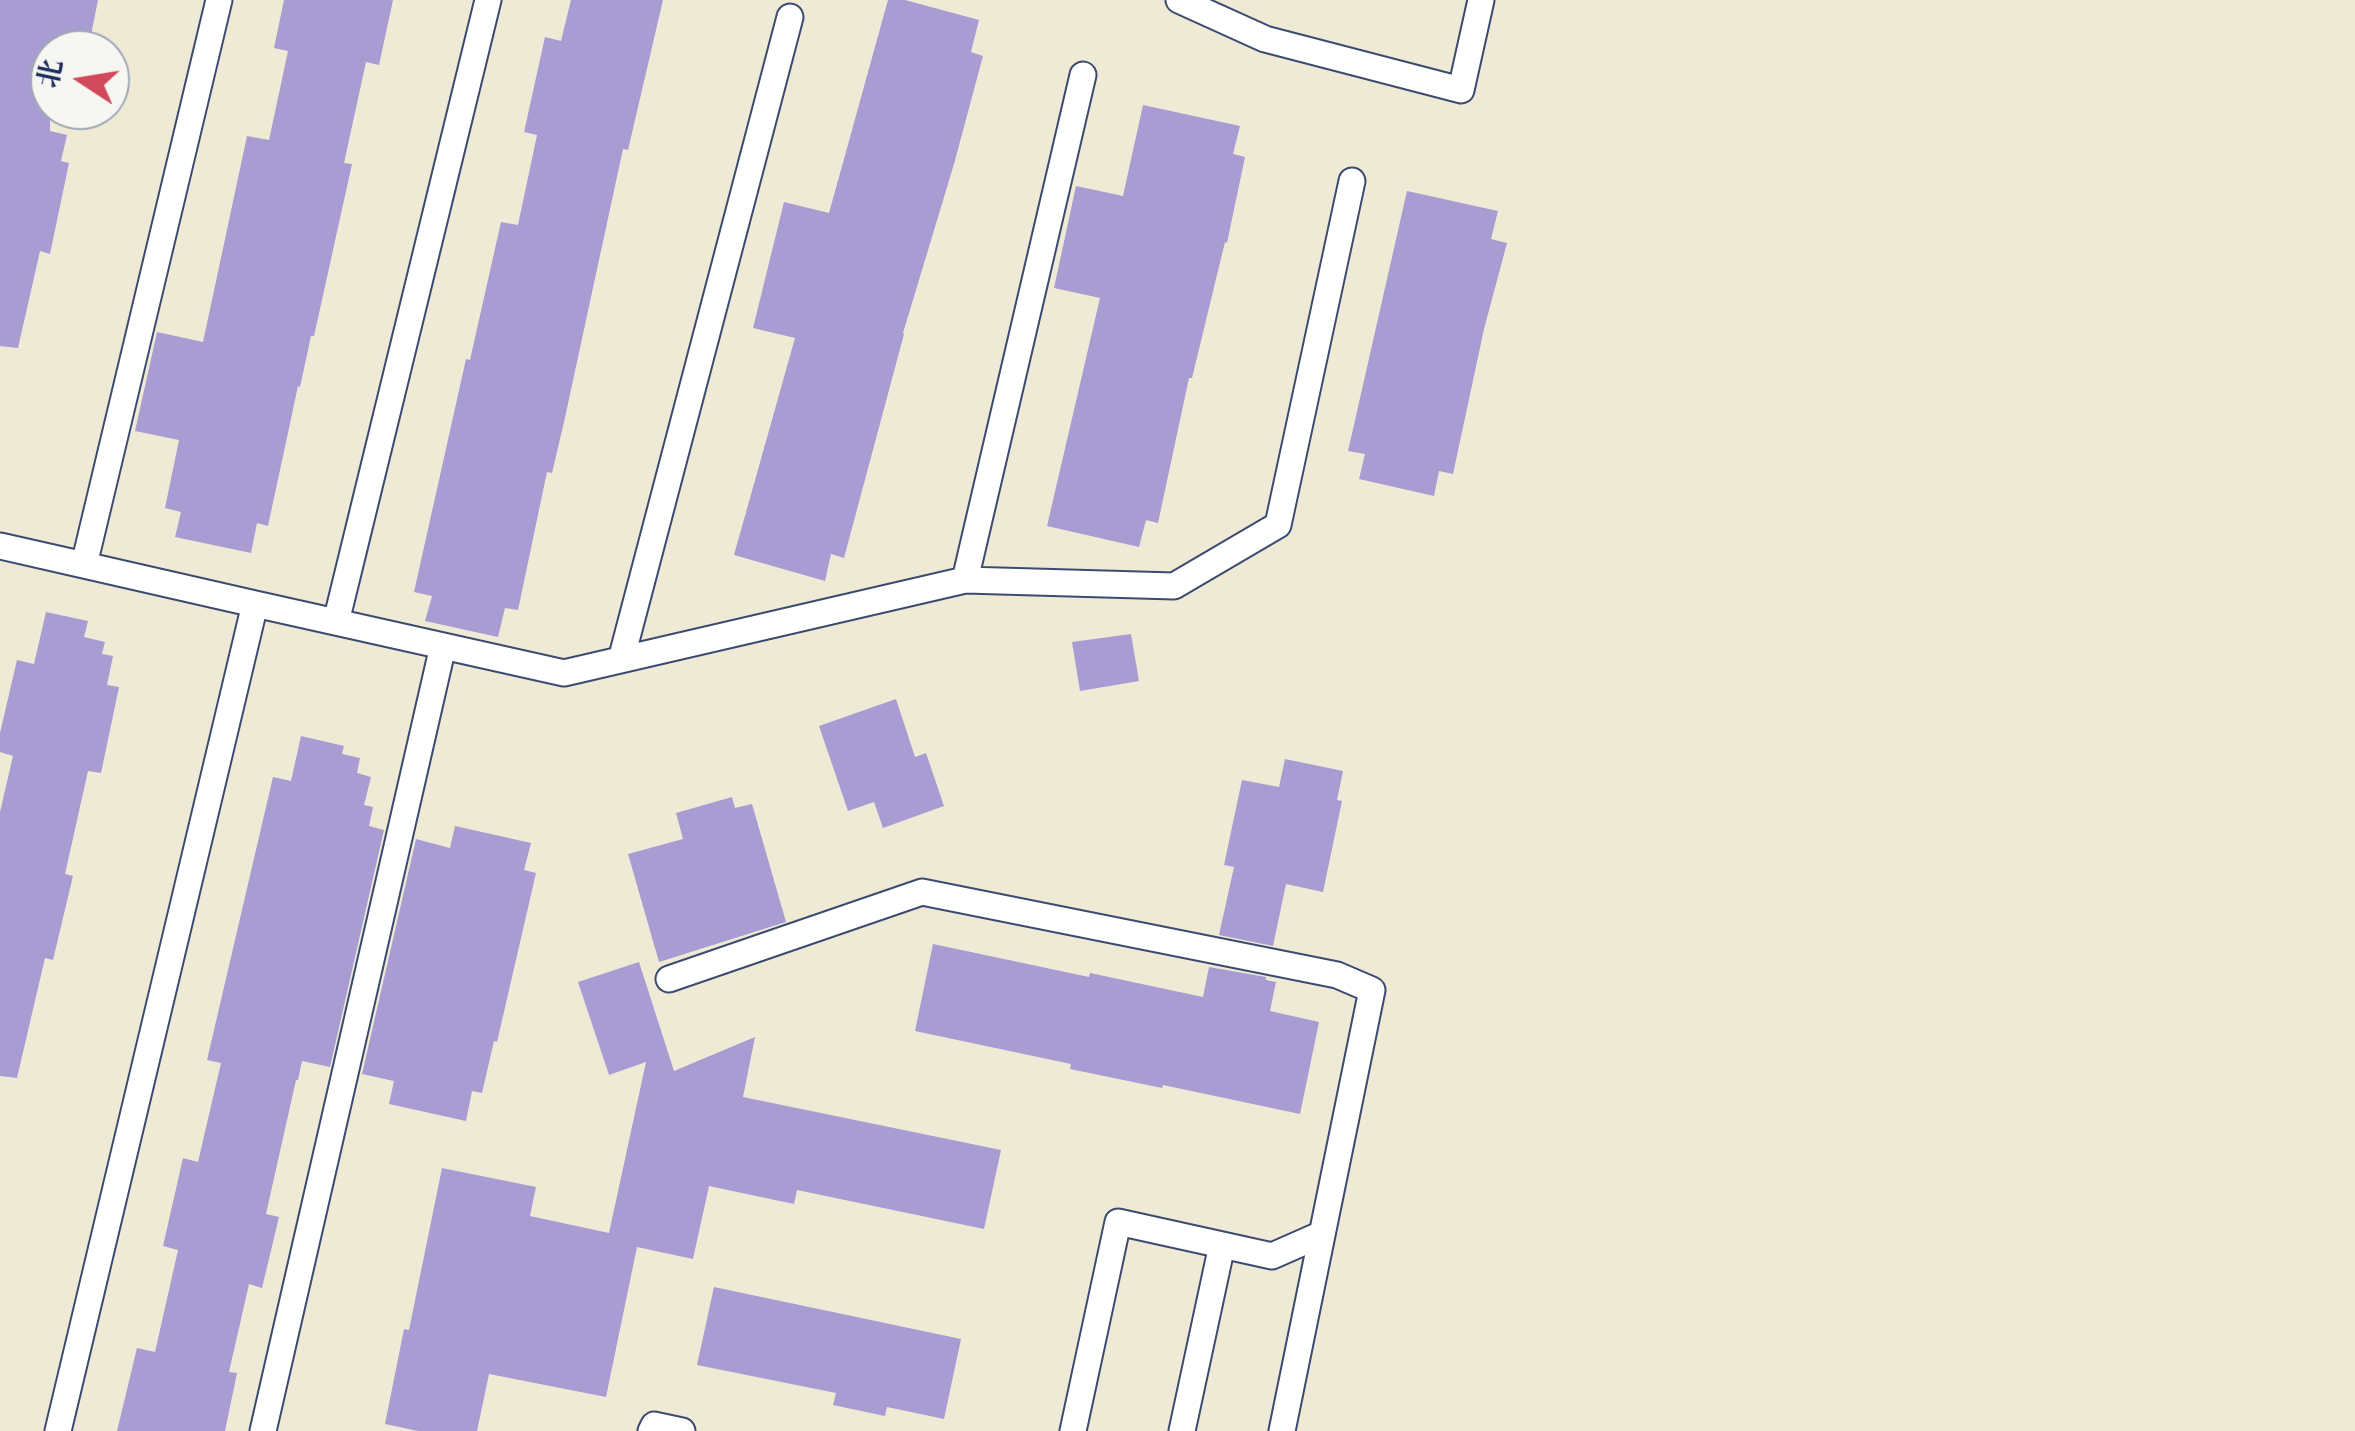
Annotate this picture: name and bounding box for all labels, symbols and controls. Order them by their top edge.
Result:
north arrow [30,30,130,130]
text: 北 [30,56,75,92]

